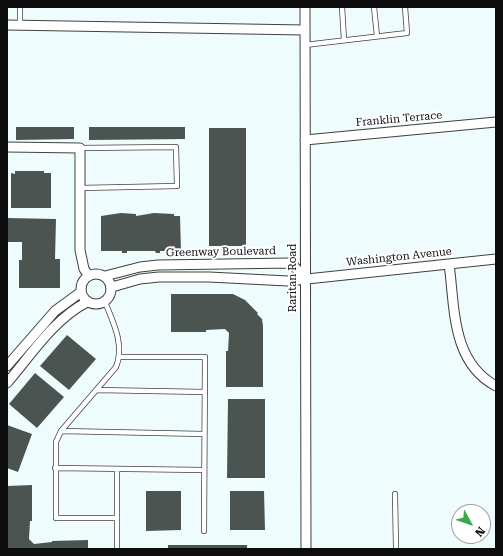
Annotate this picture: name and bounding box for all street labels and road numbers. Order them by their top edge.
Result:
street label: Franklin Terrace [355,109,443,129]
street label: Greenway Boulevard [166,244,276,260]
street label: Raritan Road [286,244,300,312]
street label: Washington Avenue [346,245,452,269]

